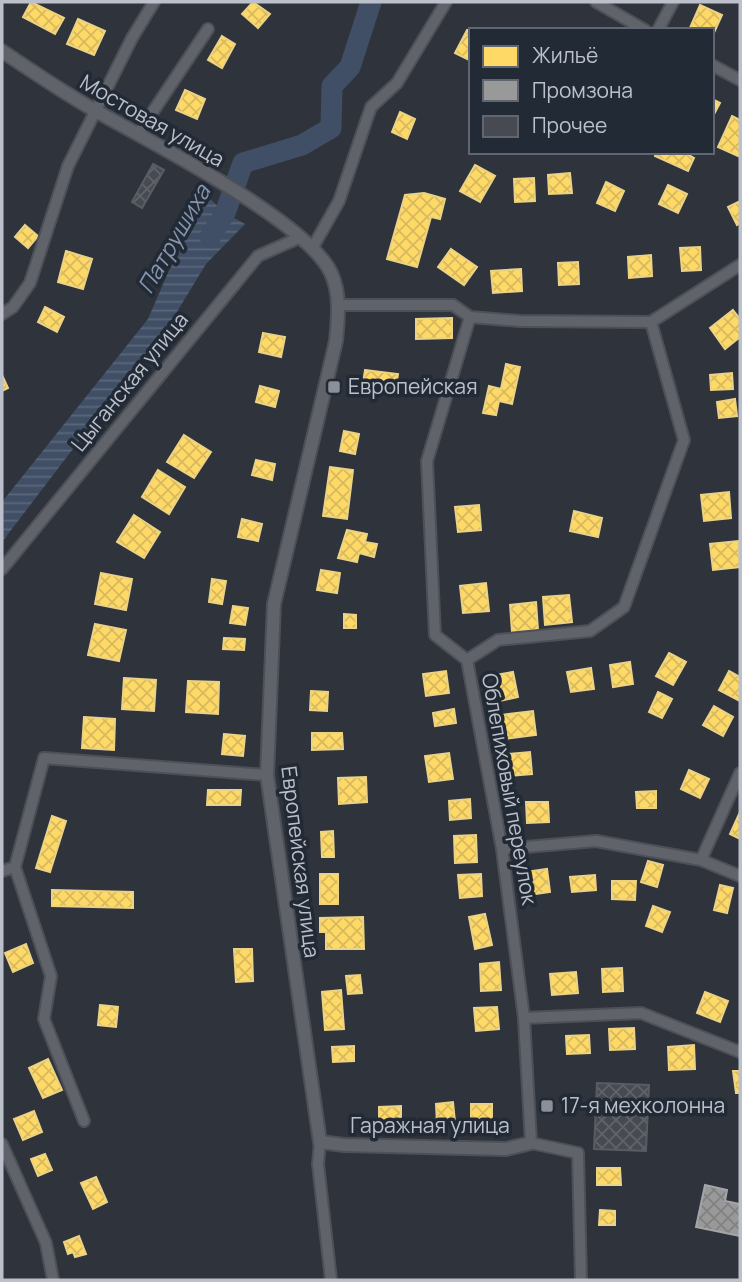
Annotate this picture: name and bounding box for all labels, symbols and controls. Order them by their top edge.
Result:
legend [469,28,714,154]
text: Жильё [532,41,598,69]
street label: Мостовая улица [75,67,230,173]
text: Промзона [532,76,633,104]
text: Прочее [532,111,607,139]
water label: Патрушиха [129,177,218,299]
street label: Цыганская улица [64,306,194,457]
place label: Европейская [348,372,478,400]
marker: Европейская [326,379,342,395]
street label: Облепиховый переулок [476,671,544,907]
street label: Европейская улица [275,764,327,959]
place label: 17-я мехколонна [561,1091,725,1119]
marker: 17-я мехколонна [539,1098,555,1114]
street label: Гаражная улица [350,1111,510,1139]

